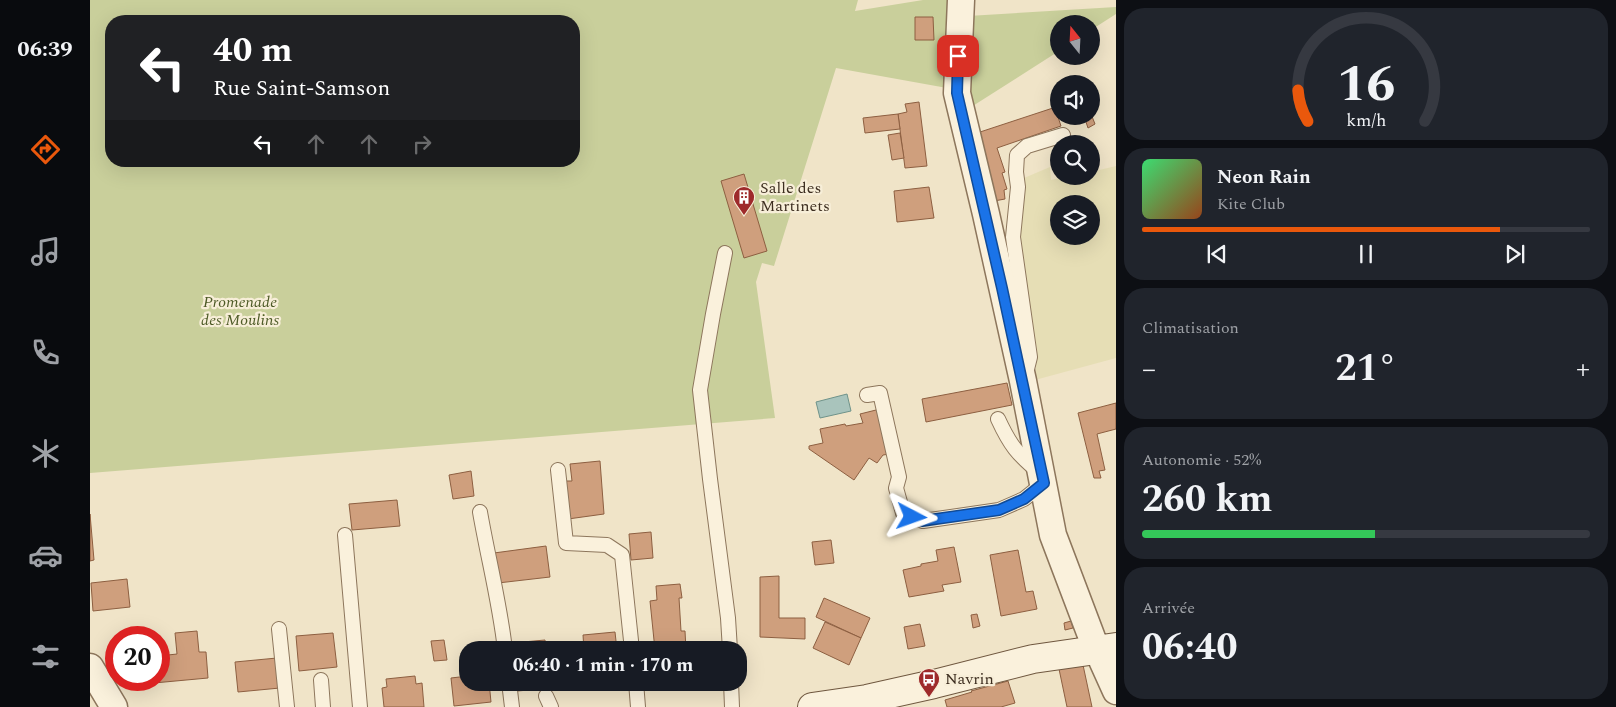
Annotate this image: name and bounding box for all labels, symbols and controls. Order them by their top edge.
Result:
north arrow [1050,15,1100,65]
map controls [1050,15,1100,245]
text: 40 m [213,24,293,77]
text: 06:39 [17,33,73,66]
icon: left [130,35,195,100]
pin [937,35,979,77]
icon: arrive [944,42,972,70]
text: 16 [1337,45,1395,124]
text: Rue Saint-Samson [213,72,390,105]
button: sound [1050,75,1100,125]
text: km/h [1346,107,1386,134]
icon: left [249,130,277,158]
icon: ahead [302,130,330,158]
icon: ahead [355,130,383,158]
icon: right [408,130,436,158]
icon: directions [28,132,63,167]
button: search [1050,135,1100,185]
text: Neon Rain [1217,163,1311,192]
place label: Salle des Martinets [760,176,830,218]
building icon: Salle des Martinets [732,185,756,216]
text: Kite Club [1217,192,1285,216]
button: layers [1050,195,1100,245]
icon: music [28,234,63,269]
icon: previous [1203,240,1231,268]
icon: pause [1352,240,1380,268]
icon: next [1501,240,1529,268]
park label: Promenade des Moulins [201,290,280,332]
text: Climatisation [1142,316,1239,340]
icon: phone [28,335,63,370]
text: 21° [1335,340,1397,398]
text: − [1142,348,1156,391]
text: + [1576,348,1590,391]
icon: climate [28,436,63,471]
text: Autonomie · 52% [1142,448,1261,472]
text: 260 km [1142,471,1273,529]
position arrow [885,490,937,542]
icon: car [28,538,63,573]
text: Arrivée [1142,596,1195,620]
text: 06:40 [1142,619,1237,677]
speed limit sign: 20 [105,626,170,691]
icon: filters [28,639,63,674]
text: 06:40 · 1 min · 170 m [513,651,693,680]
bus stop icon: Navrin [917,667,941,698]
place label: Navrin [945,667,994,691]

